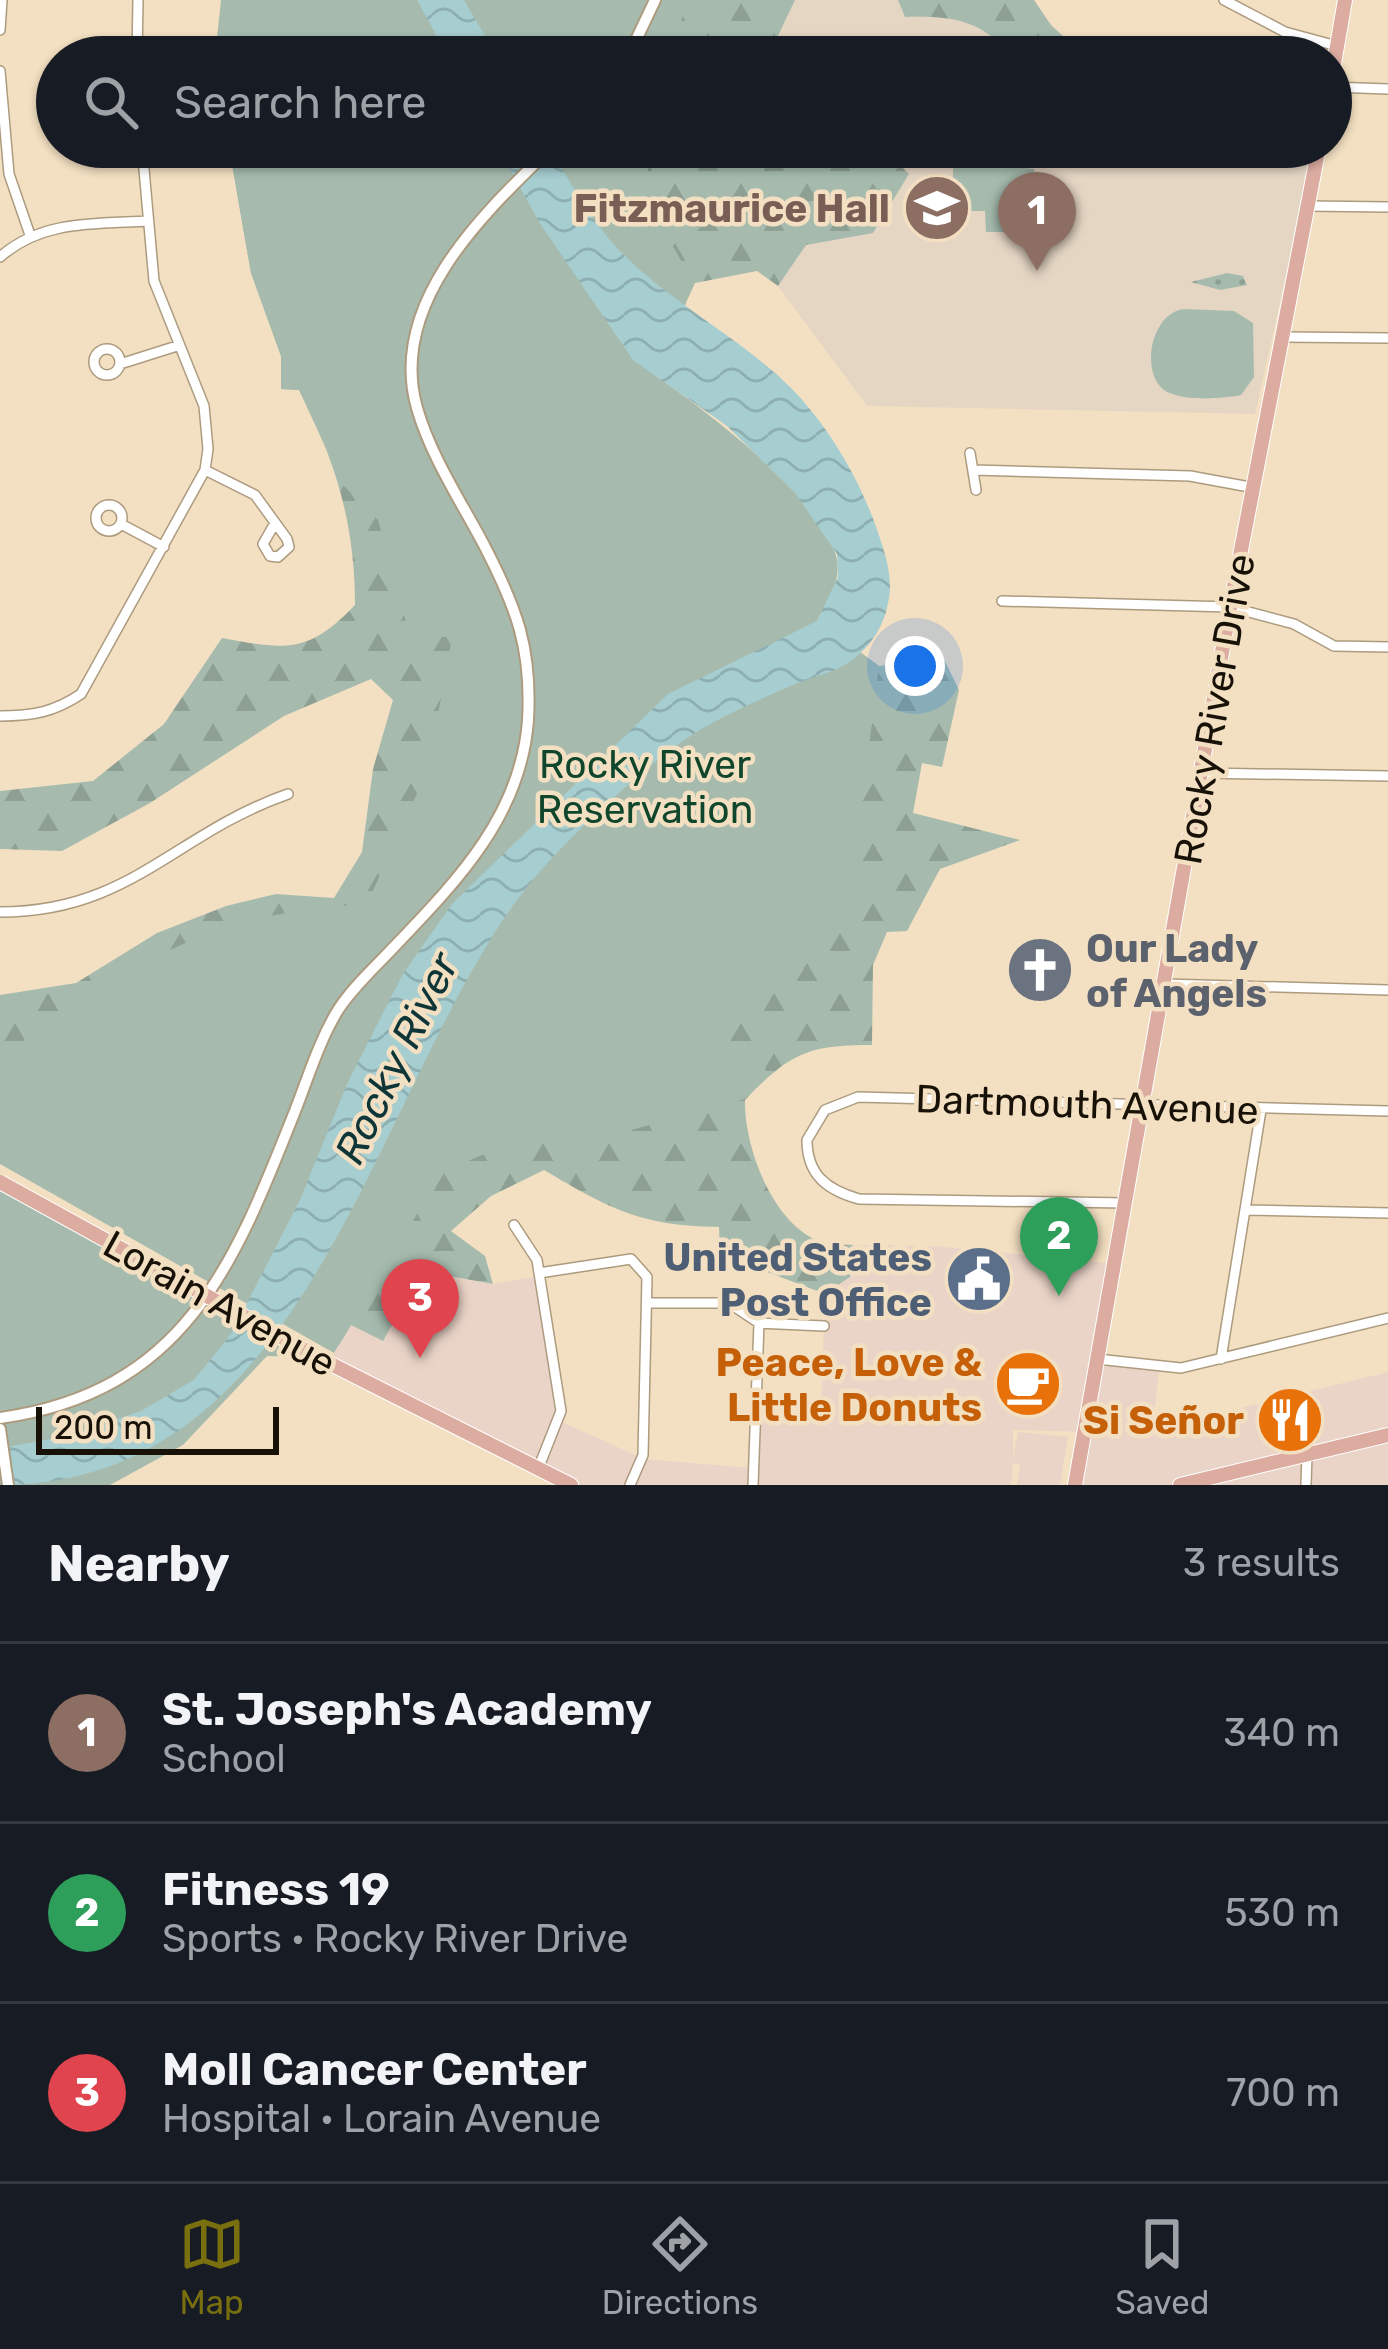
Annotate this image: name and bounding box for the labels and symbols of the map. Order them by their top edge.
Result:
pin: 1 [998,172,1076,271]
school or university icon: Fitzmaurice Hall [902,173,972,243]
place label: Fitzmaurice Hall [574,186,890,232]
street label: Rocky River Drive [1165,550,1265,868]
your location [885,636,945,696]
park label: Rocky River Reservation [537,742,753,833]
place label: Our Lady of Angels [1086,926,1267,1017]
church icon: Our Lady of Angels [1005,935,1075,1005]
water label: Rocky River [324,943,470,1172]
street label: Dartmouth Avenue [915,1076,1259,1134]
pin: 2 [1020,1197,1098,1296]
street label: Lorain Avenue [95,1221,344,1387]
place label: United States Post Office [663,1235,932,1326]
public building icon: United States Post Office [944,1244,1014,1314]
pin: 3 [381,1259,459,1358]
place label: Peace, Love & Little Donuts [715,1340,982,1431]
cafe icon: Peace, Love & Little Donuts [993,1349,1063,1419]
restaurant icon: Si Señor [1255,1385,1325,1455]
place label: Si Señor [1083,1398,1244,1444]
scale bar [36,1401,279,1454]

